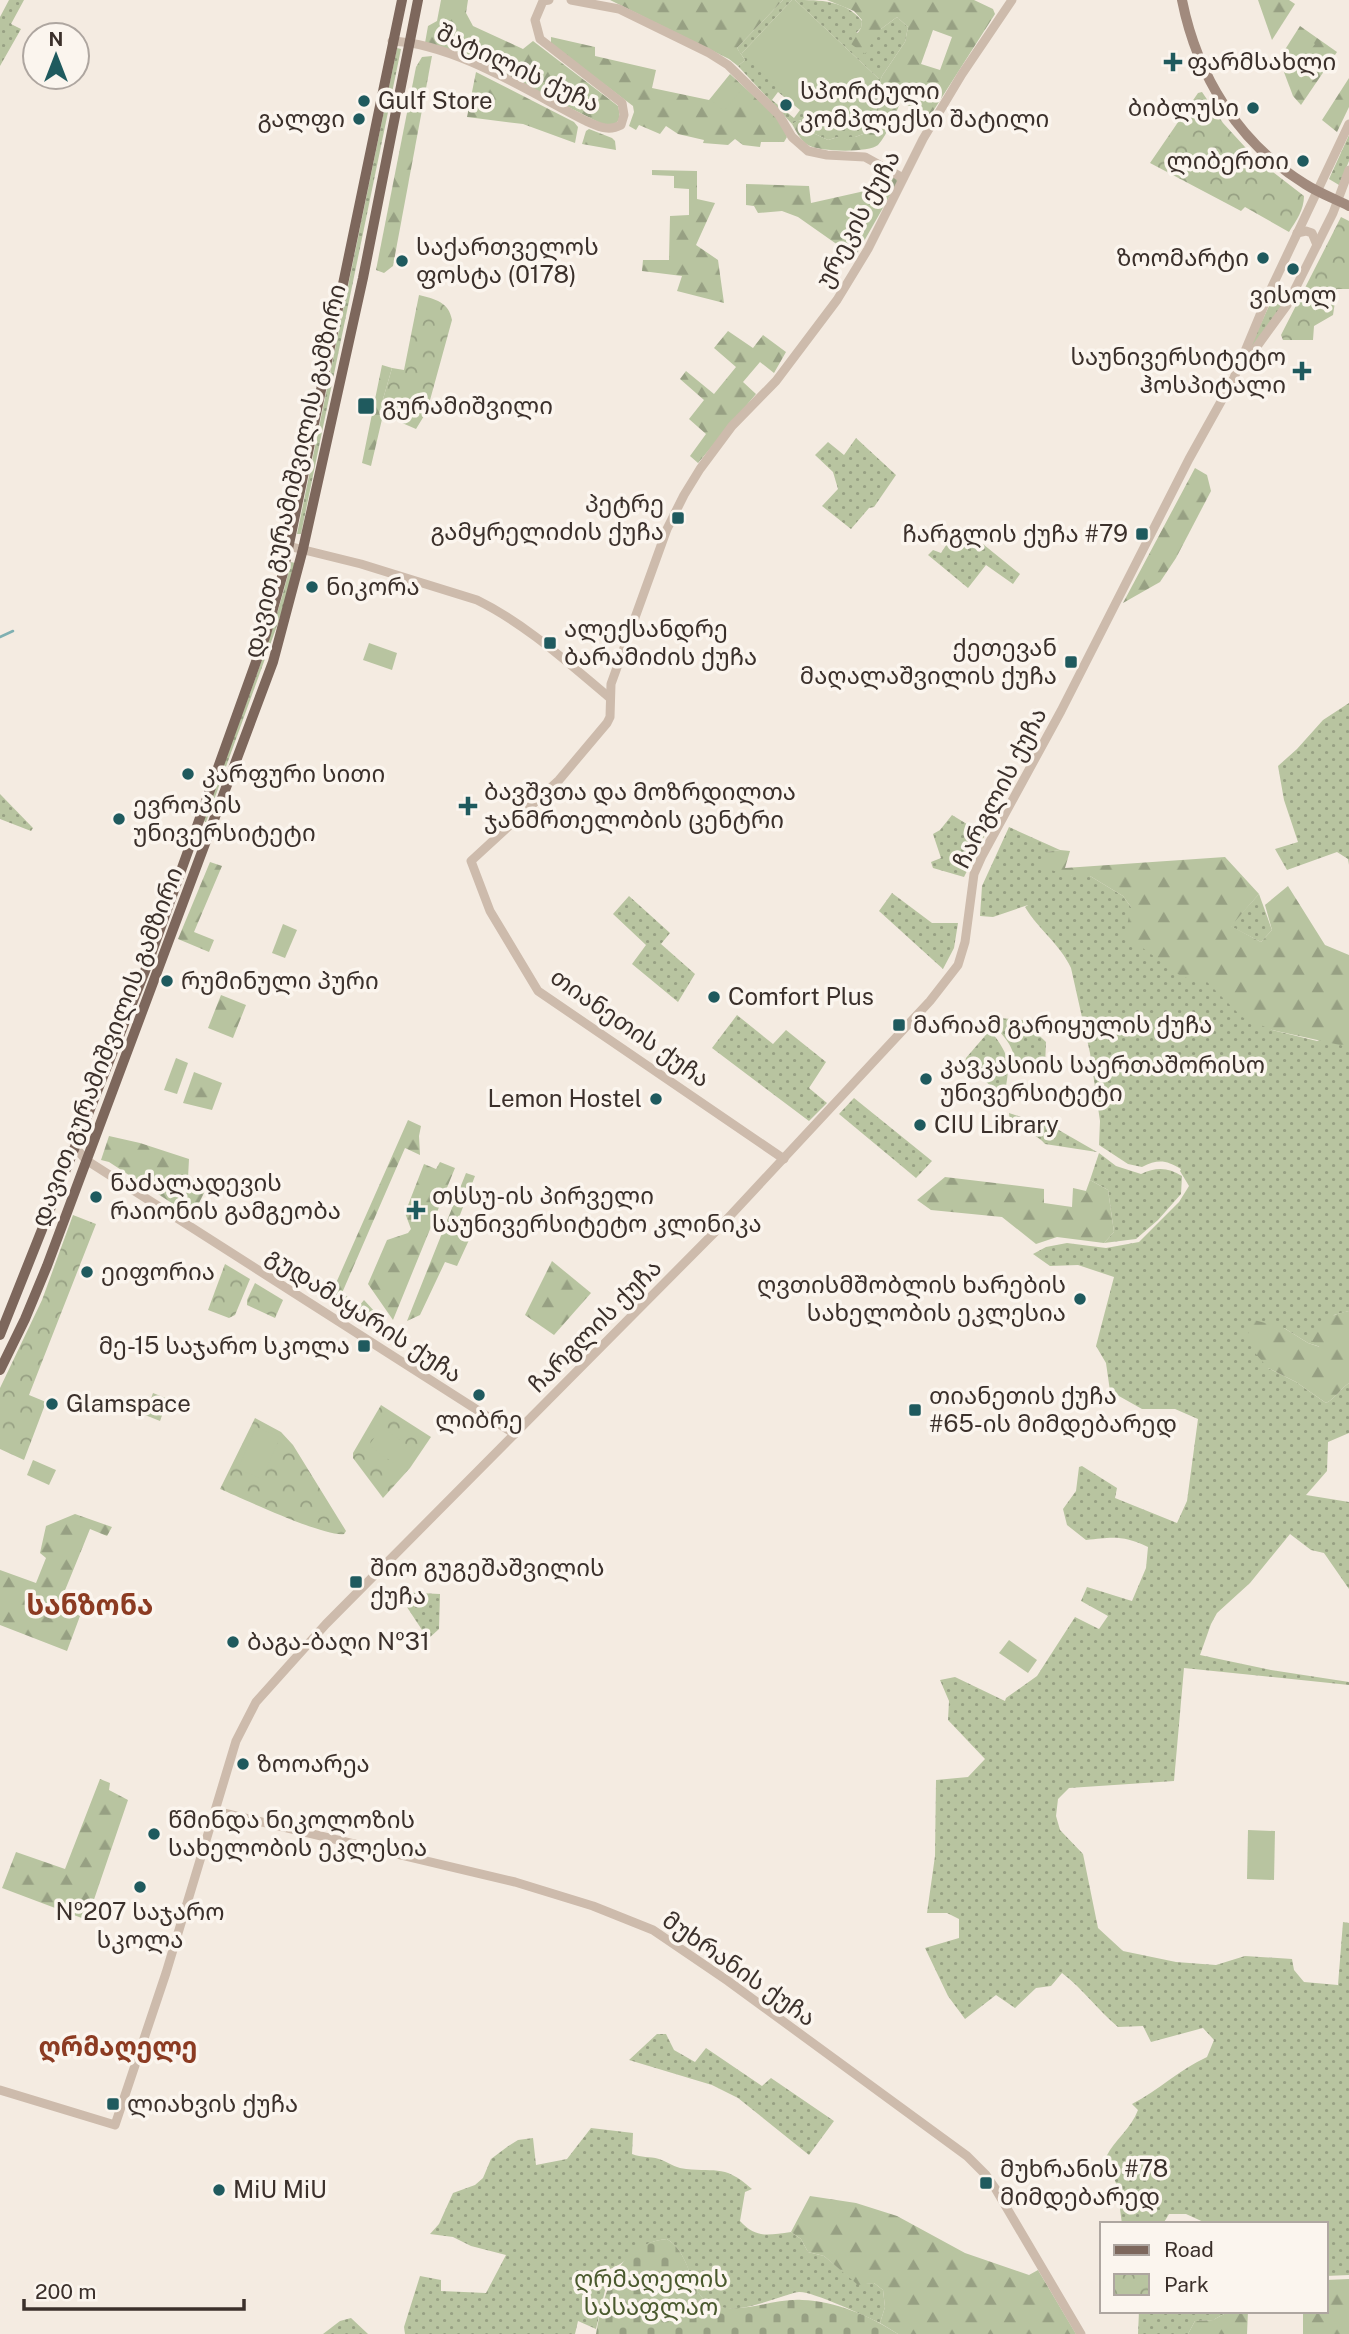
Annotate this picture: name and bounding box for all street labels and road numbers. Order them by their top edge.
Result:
street label: შატილის ქუჩა [432,17,604,118]
street label: ურეკის ქუჩა [809,145,906,292]
street label: დავით გურამიშვილის გამზირი [237,281,352,661]
street label: ჩარგლის ქუჩა [947,703,1053,873]
street label: დავით გურამიშვილის გამზირი [24,863,189,1231]
street label: თიანეთის ქუჩა [545,962,716,1093]
street label: გუდამაყარის ქუჩა [261,1240,468,1389]
street label: ჩარგლის ქუჩა [522,1253,667,1398]
street label: მუხრანის ქუჩა [657,1905,822,2032]

